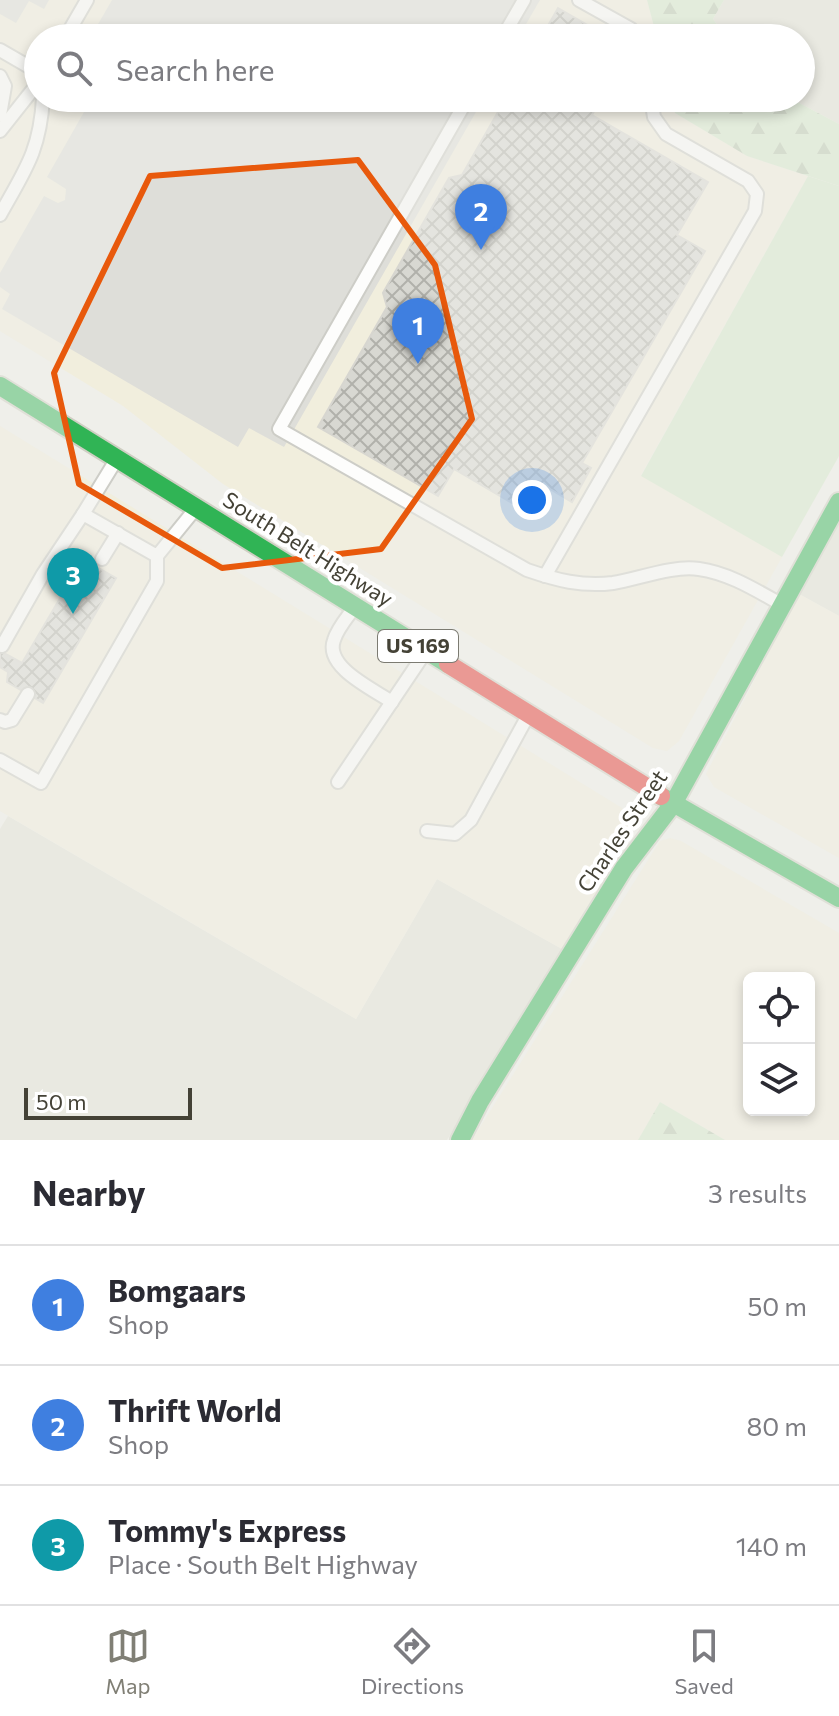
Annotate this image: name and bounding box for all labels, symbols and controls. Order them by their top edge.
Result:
search box [24,24,815,112]
icon: search [52,46,96,90]
text: Search here [116,50,275,87]
pin: 2 [455,184,507,250]
pin: 1 [392,298,444,364]
your location [512,480,552,520]
street label: South Belt Highway [218,485,398,612]
pin: 3 [47,548,99,614]
road number: US 169 [378,630,458,662]
street label: Charles Street [571,764,672,897]
map controls [743,972,815,1116]
button: locate [743,972,815,1044]
button: layers [743,1044,815,1116]
scale bar [24,1084,192,1120]
text: 50 m [36,1088,86,1115]
text: Nearby [32,1171,146,1213]
text: 3 results [708,1177,807,1208]
text: Bomgaars [108,1271,246,1308]
text: 1 [52,1290,64,1321]
text: 50 m [747,1290,807,1321]
text: Shop [108,1308,169,1339]
text: Thrift World [108,1391,281,1428]
text: 2 [51,1410,65,1441]
text: 80 m [747,1410,807,1441]
text: Shop [108,1428,169,1459]
text: Tommy's Express [108,1511,346,1548]
text: 3 [50,1530,66,1561]
text: 140 m [736,1530,807,1561]
text: Place · South Belt Highway [108,1548,418,1579]
tab: Map [105,1624,151,1699]
tab: Directions [361,1624,464,1699]
tab: Saved [674,1624,734,1699]

